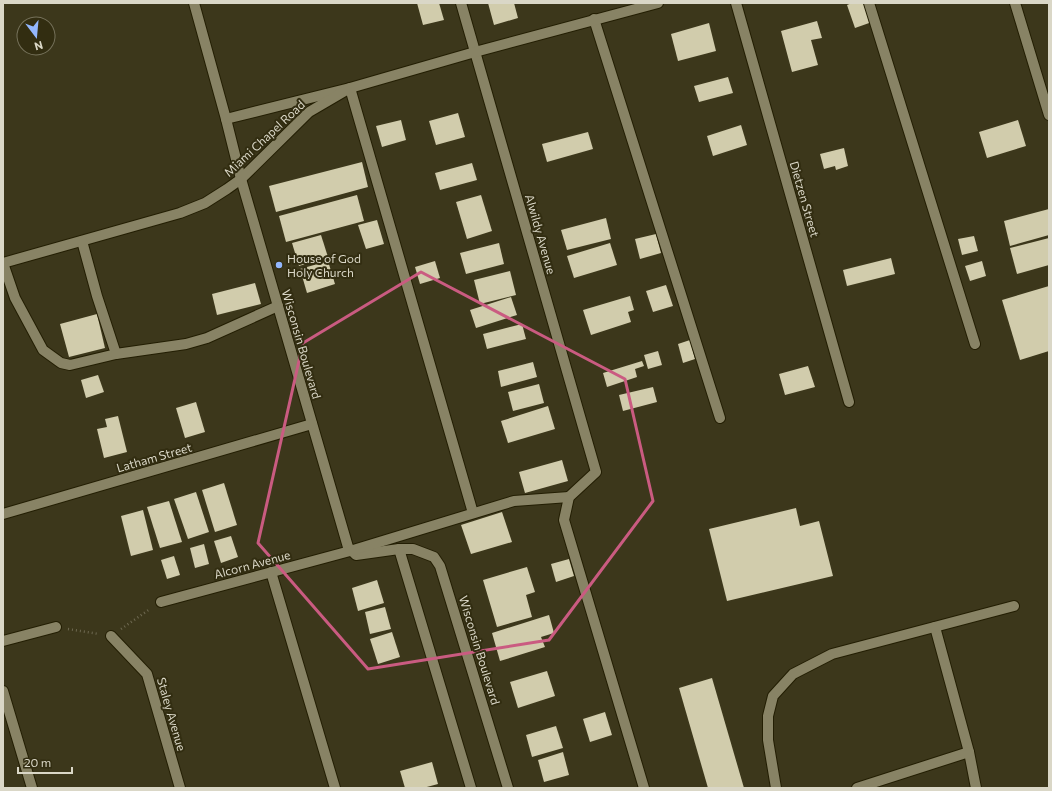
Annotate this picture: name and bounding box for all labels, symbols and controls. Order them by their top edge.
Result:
north arrow [16,16,56,56]
text: N [33,39,45,53]
street label: Miami Chapel Road [221,97,307,179]
street label: Dietzen Street [787,159,823,239]
street label: Alwildy Avenue [523,192,559,276]
place label: House of God Holy Church [287,251,361,279]
marker: House of God Holy Church [274,260,284,270]
street label: Wisconsin Boulevard [280,288,324,400]
street label: Latham Street [115,440,193,474]
street label: Alcorn Avenue [212,547,292,581]
street label: Wisconsin Boulevard [457,594,503,706]
street label: Staley Avenue [155,676,189,752]
scale bar [18,749,72,775]
text: 20 m [24,755,51,769]

